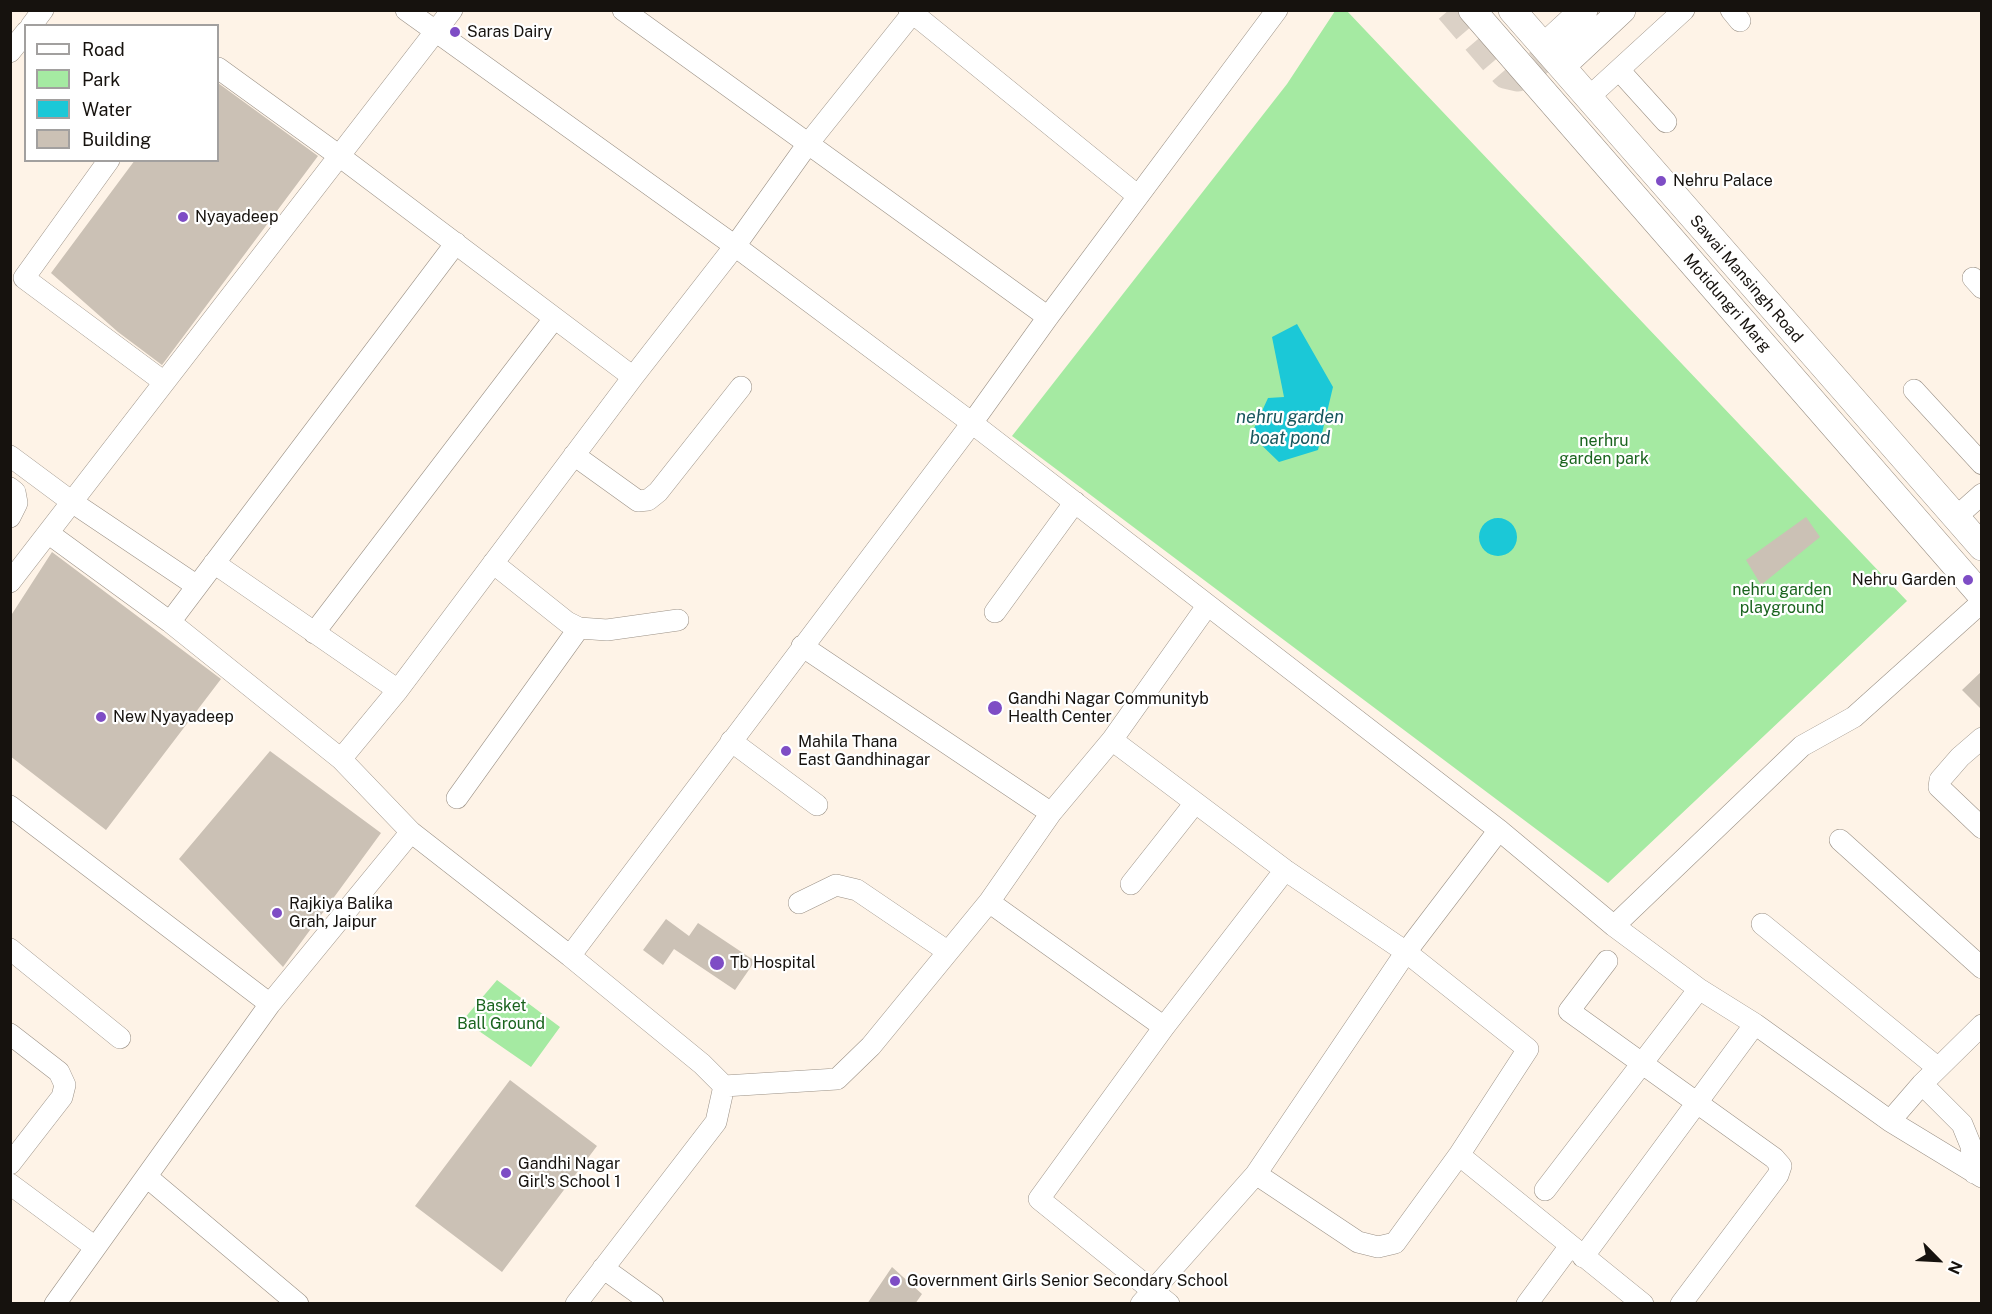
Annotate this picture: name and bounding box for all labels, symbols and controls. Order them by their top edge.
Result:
place label: Saras Dairy [467,22,552,42]
legend [24,24,219,162]
marker: Saras Dairy [448,25,462,39]
text: Road [82,39,125,60]
text: Park [82,69,120,90]
text: Water [82,99,132,120]
text: Building [82,129,151,150]
place label: Nehru Palace [1673,171,1773,191]
marker: Nehru Palace [1654,174,1668,188]
place label: Nyayadeep [195,207,278,227]
marker: Nyayadeep [176,210,190,224]
street label: Sawai Mansingh Road [1685,211,1807,347]
street label: Motidungri Marg [1679,250,1775,356]
water label: nehru garden boat pond [1236,406,1344,448]
park label: nerhru garden park [1559,431,1649,469]
place label: Nehru Garden [1852,570,1956,590]
marker: Nehru Garden [1961,573,1975,587]
park label: nehru garden playground [1732,580,1832,618]
place label: Gandhi Nagar Communityb Health Center [1008,689,1209,727]
marker: Gandhi Nagar Communityb Health Center [986,699,1004,717]
place label: New Nyayadeep [113,707,234,727]
marker: New Nyayadeep [94,710,108,724]
place label: Mahila Thana East Gandhinagar [798,732,930,770]
marker: Mahila Thana East Gandhinagar [779,744,793,758]
place label: Rajkiya Balika Grah, Jaipur [289,894,393,932]
marker: Rajkiya Balika Grah, Jaipur [270,906,284,920]
place label: Tb Hospital [730,953,816,973]
marker: Tb Hospital [708,954,726,972]
park label: Basket Ball Ground [457,996,545,1034]
place label: Gandhi Nagar Girl's School 1 [518,1154,621,1192]
marker: Gandhi Nagar Girl's School 1 [499,1166,513,1180]
north arrow [1908,1230,1968,1290]
text: N [1944,1258,1966,1277]
place label: Government Girls Senior Secondary School [907,1271,1228,1291]
marker: Government Girls Senior Secondary School [888,1274,902,1288]

